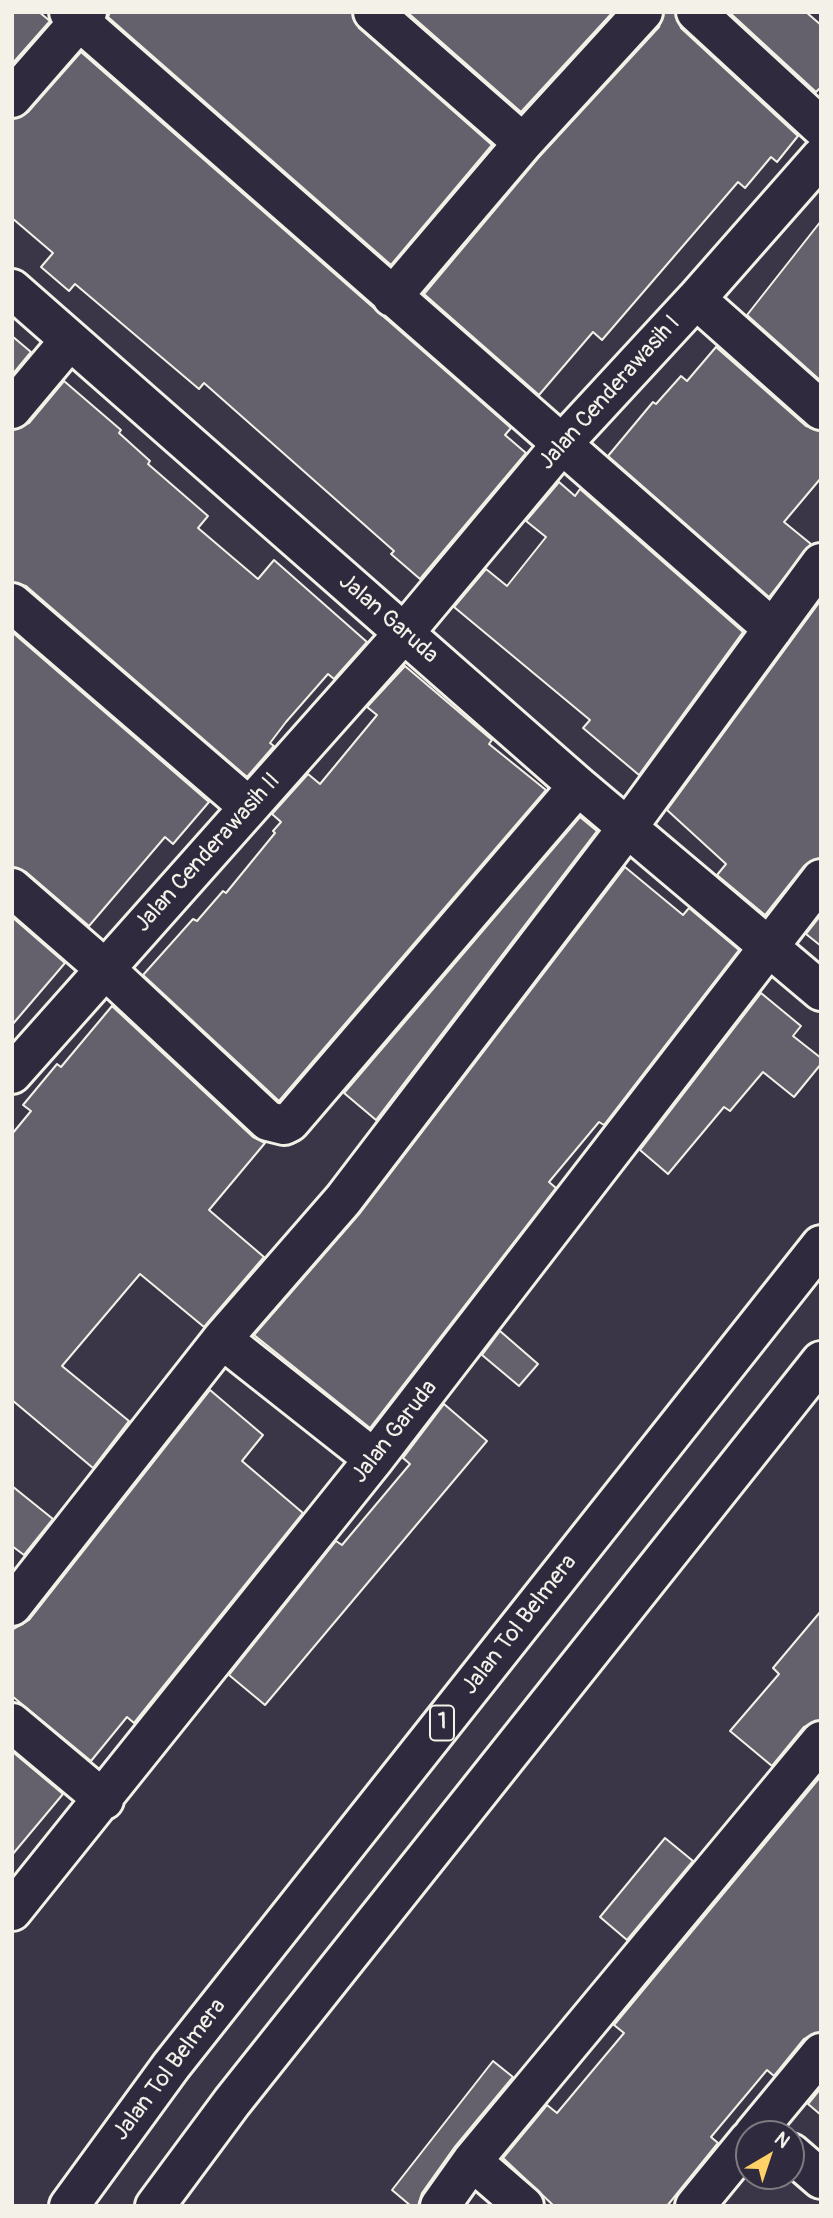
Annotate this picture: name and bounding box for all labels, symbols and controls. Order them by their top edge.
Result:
street label: Jalan Cenderawasih I [534,310,686,476]
street label: Jalan Garuda [333,568,443,670]
street label: Jalan Cenderawasih II [129,768,287,938]
street label: Jalan Garuda [346,1375,444,1489]
street label: Jalan Tol Belmera [457,1549,583,1701]
road number: 1 [430,1706,454,1740]
street label: Jalan Tol Belmera [108,1994,232,2146]
north arrow [735,2120,805,2190]
text: N [769,2127,794,2154]

